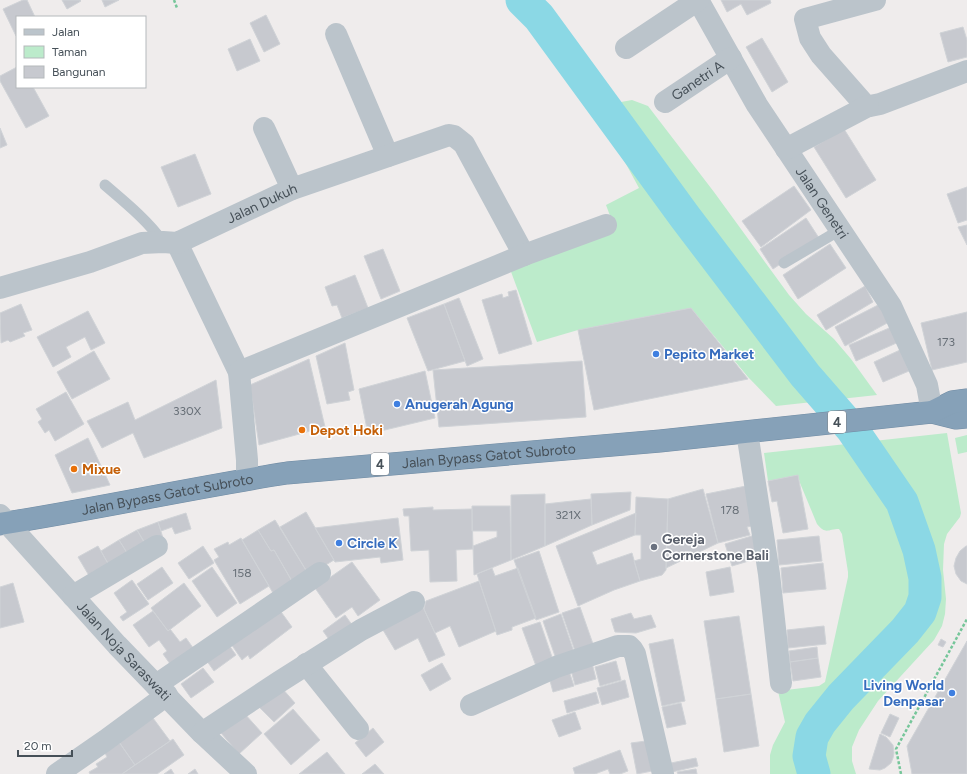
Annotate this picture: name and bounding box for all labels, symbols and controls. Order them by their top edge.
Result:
legend [16,16,146,88]
text: Jalan [52,25,80,39]
text: Taman [52,45,87,59]
street label: Ganetri A [668,57,727,104]
text: Bangunan [52,65,106,79]
street label: Jalan Genetri [792,164,852,242]
street label: Jalan Dukuh [224,179,299,227]
house number: 173 [937,335,955,349]
place label: Pepito Market [664,346,755,363]
marker: Pepito Market [651,349,661,359]
place label: Anugerah Agung [405,396,514,413]
marker: Anugerah Agung [392,399,402,409]
house number: 330X [173,404,202,418]
road number: 4 [828,411,846,433]
place label: Depot Hoki [310,422,383,439]
marker: Depot Hoki [297,425,307,435]
street label: Jalan Bypass Gatot Subroto [401,440,576,472]
road number: 4 [371,453,389,475]
place label: Mixue [82,461,121,478]
marker: Mixue [69,464,79,474]
street label: Jalan Bypass Gatot Subroto [80,470,255,518]
house number: 178 [721,503,739,517]
house number: 321X [555,508,581,522]
place label: Gereja Cornerstone Bali [662,531,769,564]
place label: Circle K [347,535,398,552]
marker: Circle K [334,538,344,548]
marker: Gereja Cornerstone Bali [649,542,659,552]
house number: 158 [232,566,252,580]
street label: Jalan Noja Saraswati [73,598,175,704]
place label: Living World Denpasar [863,677,945,710]
marker: Living World Denpasar [947,688,957,698]
scale bar [18,732,72,758]
text: 20 m [24,739,52,753]

